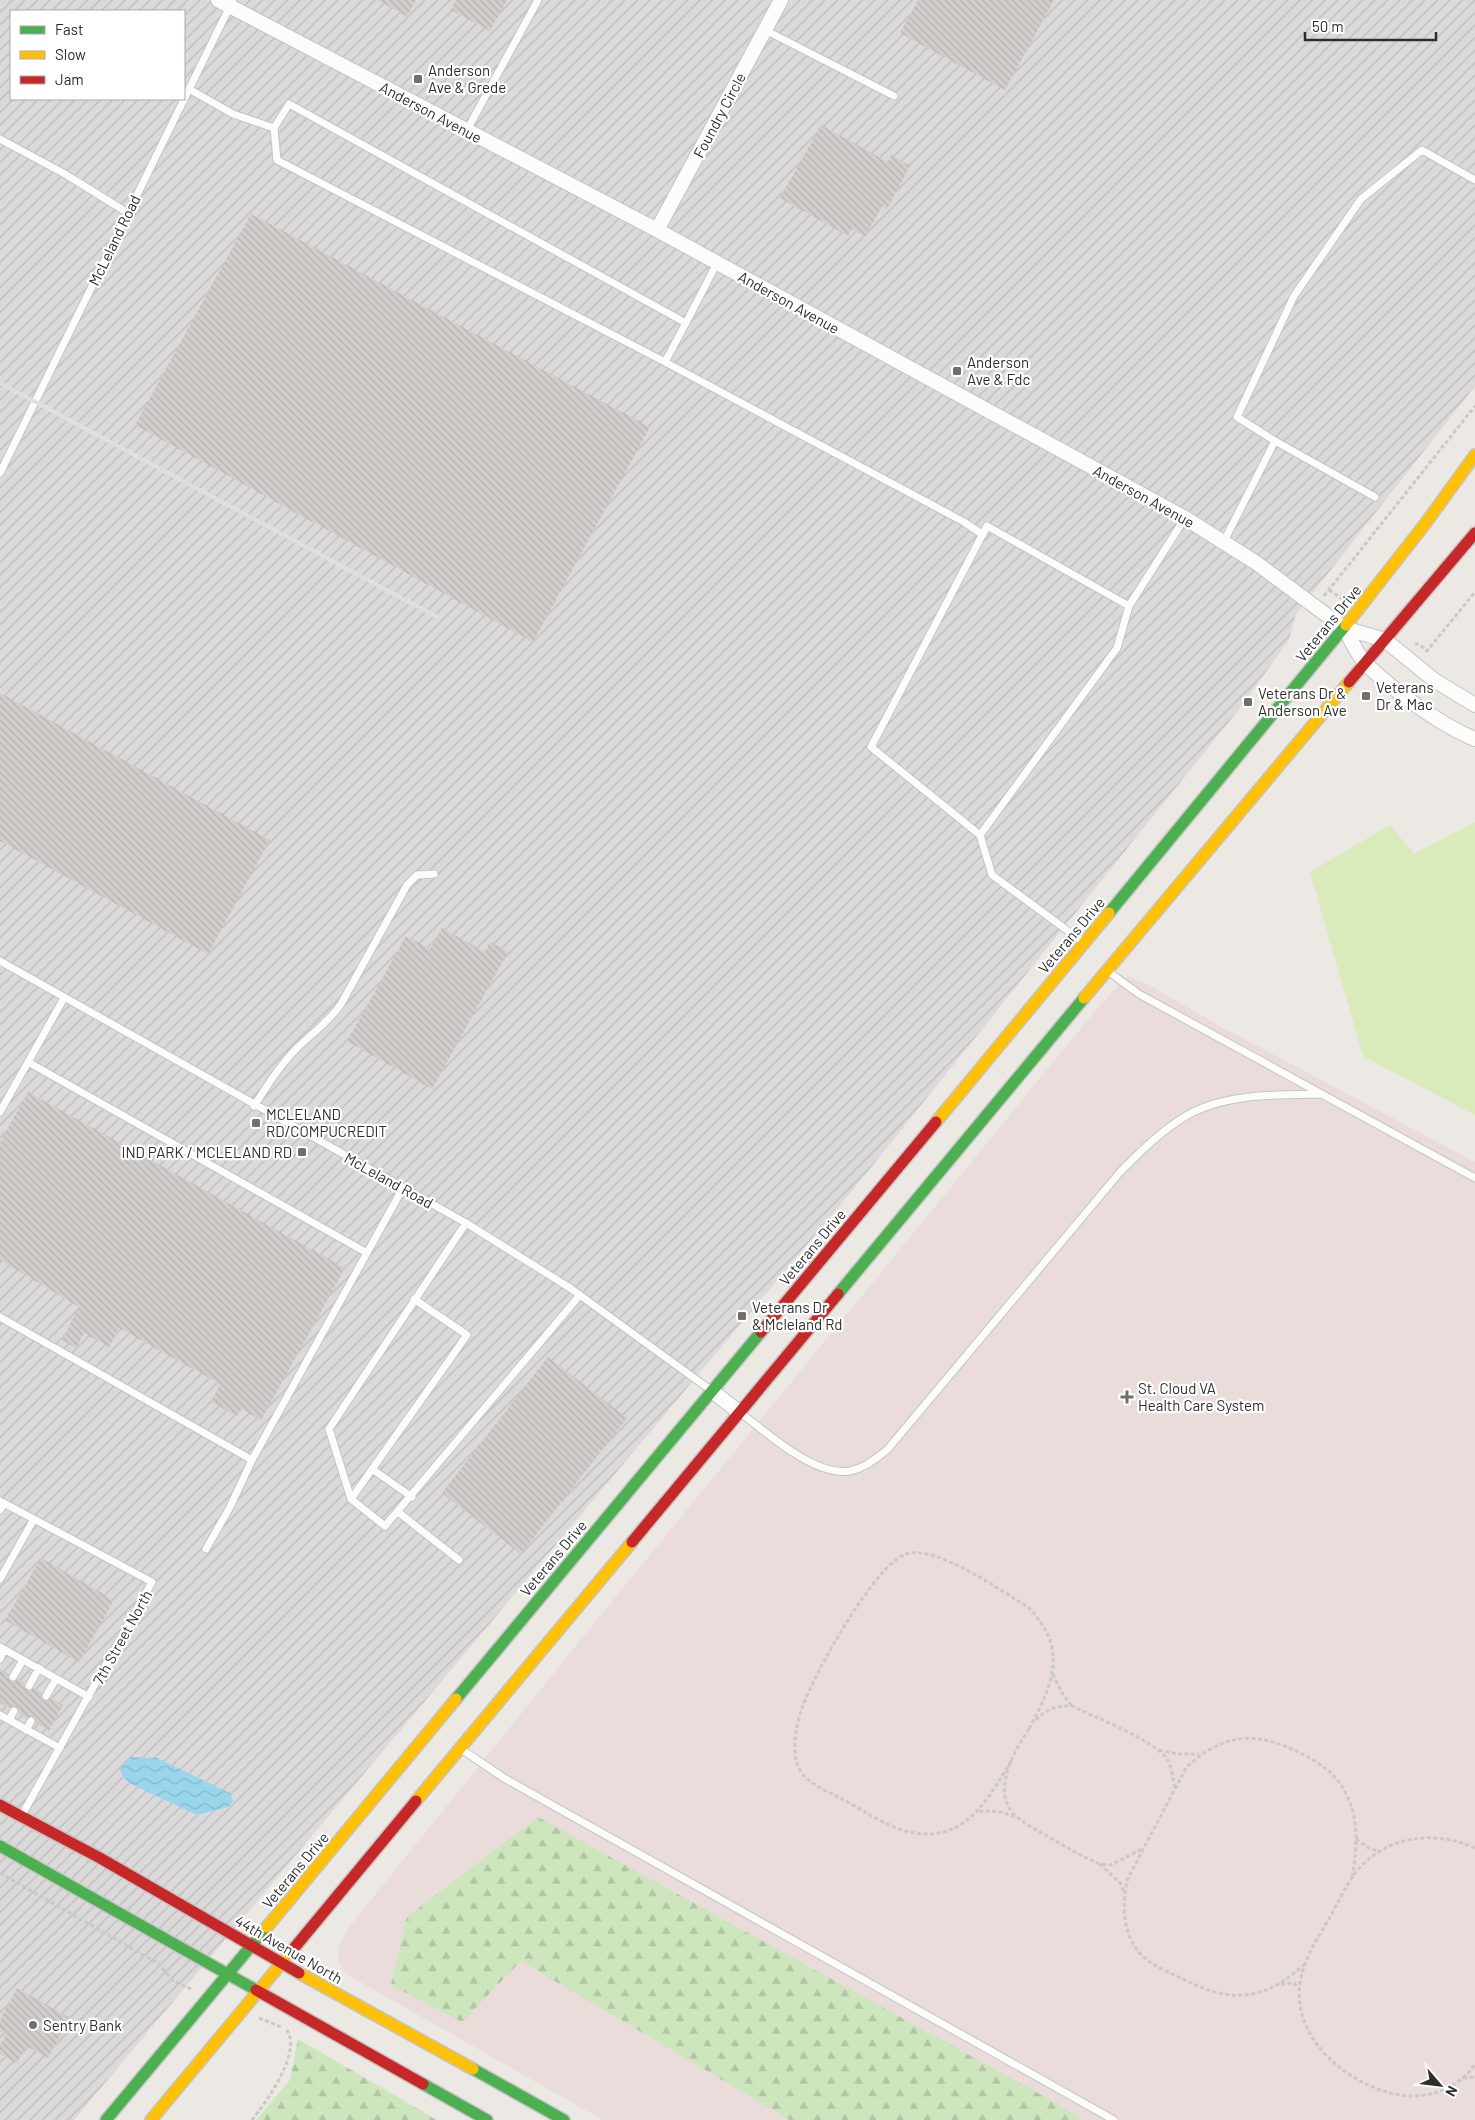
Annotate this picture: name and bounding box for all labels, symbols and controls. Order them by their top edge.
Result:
legend [10,10,185,100]
scale bar [1305,10,1436,42]
text: 50 m [1312,17,1344,35]
text: Fast [55,20,83,38]
text: Slow [55,45,86,63]
place label: Anderson Ave & Grede [428,61,506,96]
street label: Foundry Circle [689,69,749,161]
text: Jam [55,70,84,88]
marker: Anderson Ave & Grede [412,73,424,85]
street label: Anderson Avenue [377,78,485,146]
street label: McLeland Road [84,192,144,288]
street label: Anderson Avenue [735,267,843,337]
place label: Anderson Ave & Fdc [967,353,1031,388]
marker: Anderson Ave & Fdc [951,365,963,377]
street label: Anderson Avenue [1090,461,1198,531]
street label: Veterans Drive [1291,581,1365,665]
place label: Veterans Dr & Mac [1376,678,1434,713]
place label: Veterans Dr & Anderson Ave [1258,684,1347,719]
marker: Veterans Dr & Mac [1360,690,1372,702]
marker: Veterans Dr & Anderson Ave [1242,696,1254,708]
street label: Veterans Drive [1034,893,1108,977]
place label: MCLELAND RD/COMPUCREDIT [266,1105,387,1140]
marker: MCLELAND RD/COMPUCREDIT [250,1117,262,1129]
place label: IND PARK / MCLELAND RD [122,1143,292,1161]
marker: IND PARK / MCLELAND RD [296,1146,308,1158]
street label: McLeland Road [342,1148,436,1212]
street label: Veterans Drive [775,1205,849,1289]
place label: Veterans Dr & Mcleland Rd [752,1298,842,1333]
marker: Veterans Dr & Mcleland Rd [736,1310,748,1322]
place label: St. Cloud VA Health Care System [1138,1379,1264,1414]
marker: St. Cloud VA Health Care System [1120,1390,1134,1404]
street label: Veterans Drive [516,1516,590,1600]
street label: 7th Street North [89,1587,155,1687]
street label: Veterans Drive [258,1828,332,1912]
street label: 44th Avenue North [232,1911,346,1987]
place label: Sentry Bank [43,2016,122,2034]
marker: Sentry Bank [27,2019,39,2031]
north arrow [1415,2060,1465,2110]
text: N [1442,2083,1462,2099]

